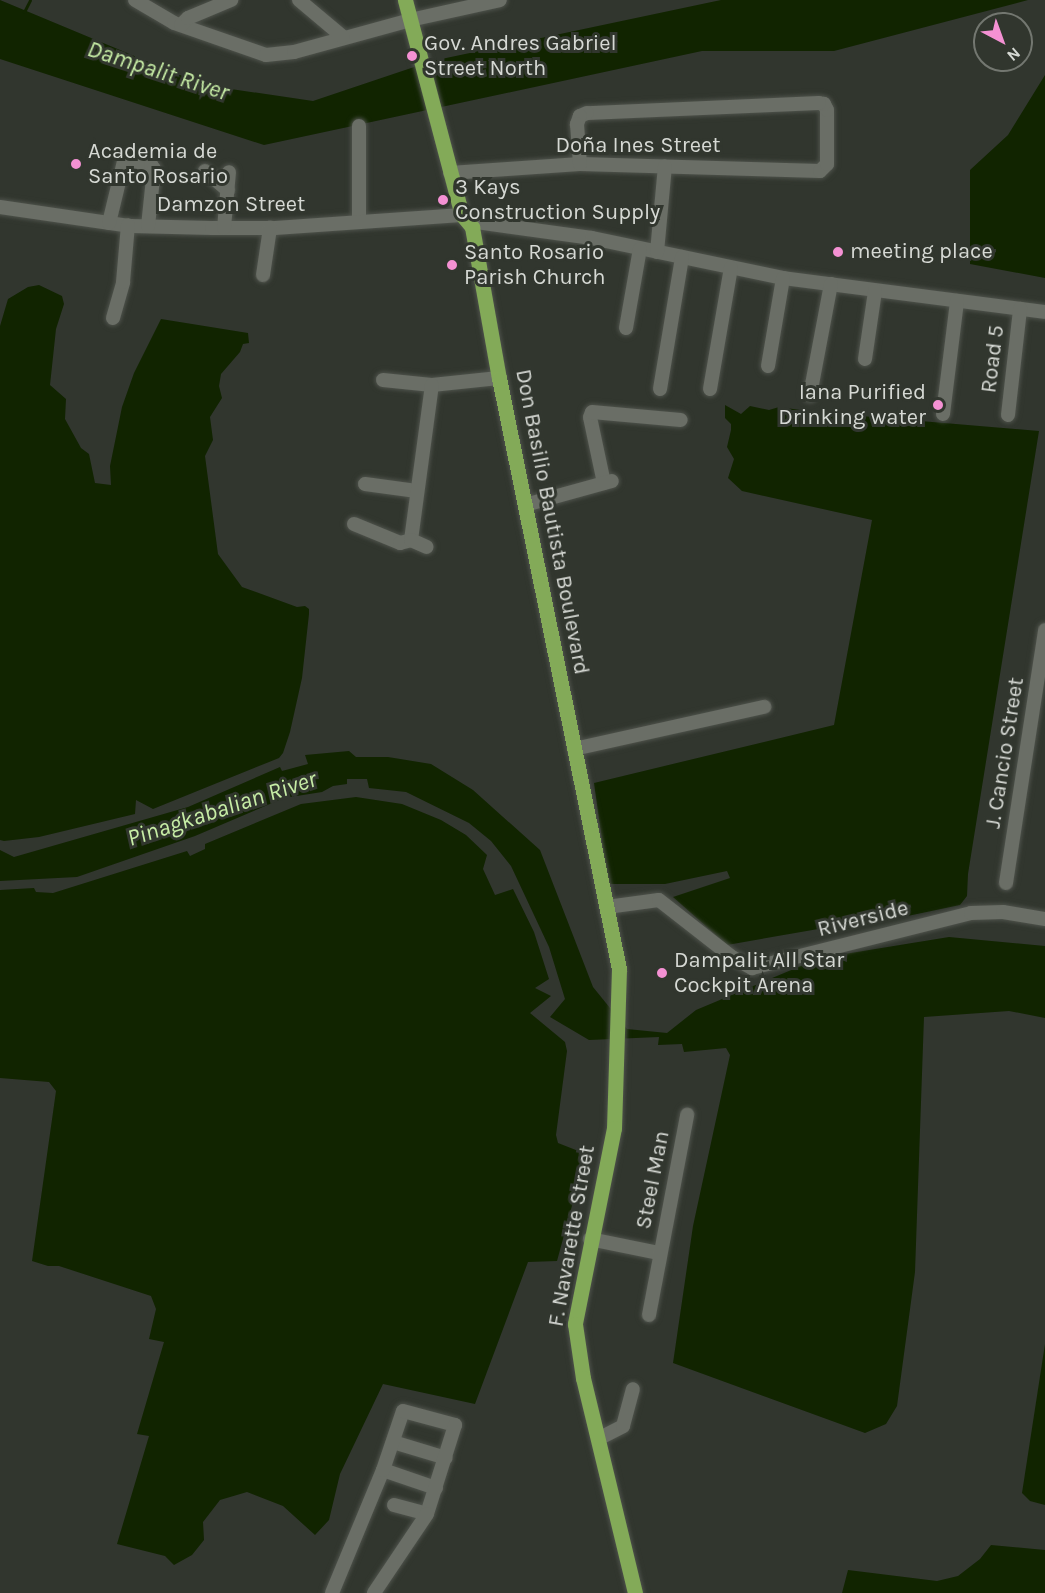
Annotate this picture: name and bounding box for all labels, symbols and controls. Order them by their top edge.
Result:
north arrow [973,12,1033,72]
place label: Gov. Andres Gabriel Street North [424,30,617,82]
water label: Dampalit River [84,35,232,107]
text: N [1003,44,1024,65]
marker: Gov. Andres Gabriel Street North [405,49,419,63]
street label: Doña Ines Street [555,133,721,159]
place label: Academia de Santo Rosario [88,138,228,190]
marker: Academia de Santo Rosario [69,157,83,171]
place label: 3 Kays Construction Supply [455,174,660,226]
street label: Damzon Street [157,192,305,218]
marker: 3 Kays Construction Supply [436,193,450,207]
place label: Santo Rosario Parish Church [464,239,606,290]
place label: meeting place [850,239,993,265]
marker: meeting place [831,245,845,259]
marker: Santo Rosario Parish Church [445,258,459,272]
street label: Road 5 [976,324,1010,394]
street label: Don Basilio Bautista Boulevard [509,367,595,677]
place label: Iana Purified Drinking water [778,379,926,430]
marker: Iana Purified Drinking water [931,398,945,412]
street label: J. Cancio Street [980,676,1030,830]
water label: Pinagkabalian River [124,765,320,853]
street label: Riverside [815,895,911,943]
place label: Dampalit All Star Cockpit Arena [674,947,844,998]
marker: Dampalit All Star Cockpit Arena [655,966,669,980]
street label: Steel Man [631,1129,675,1231]
street label: F. Navarette Street [543,1143,601,1329]

